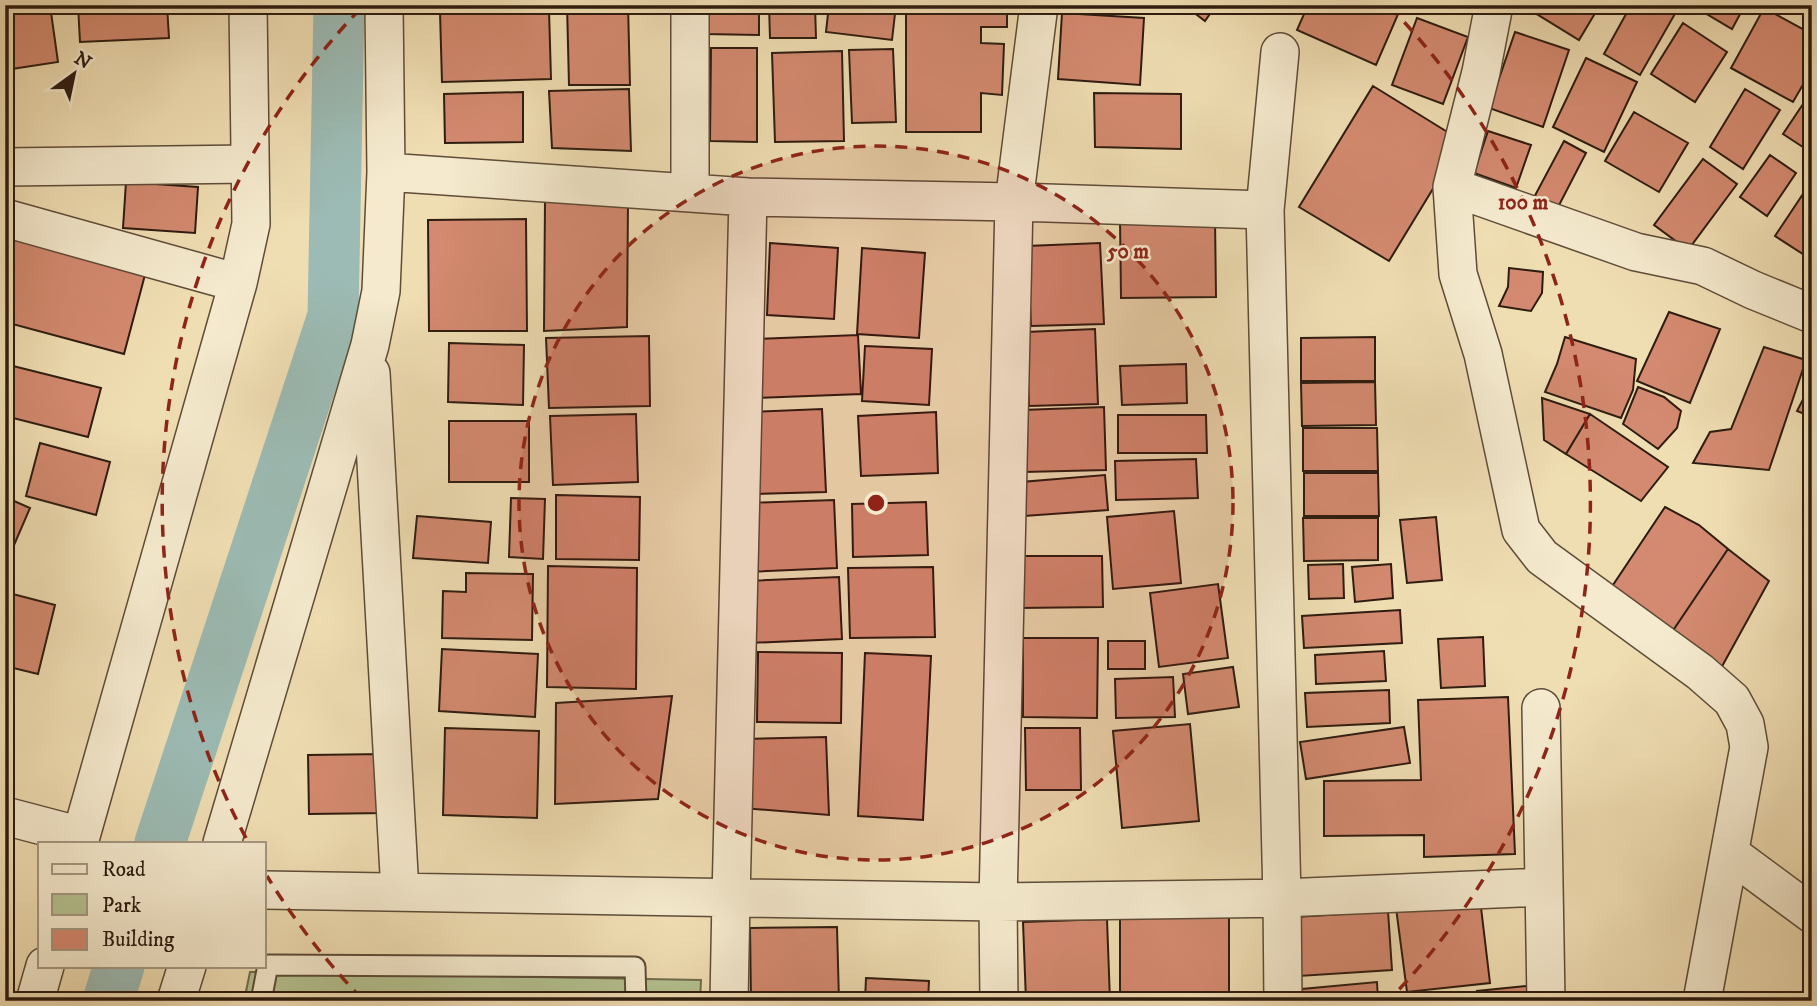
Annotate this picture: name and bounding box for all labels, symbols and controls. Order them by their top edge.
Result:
north arrow [38,38,108,108]
text: N [70,47,96,75]
text: 100 m [1498,190,1548,216]
text: 50 m [1106,239,1149,265]
centre of rings [864,491,888,515]
legend [38,842,266,968]
text: Road [102,857,146,883]
text: Park [102,893,142,919]
text: Building [102,927,175,953]

